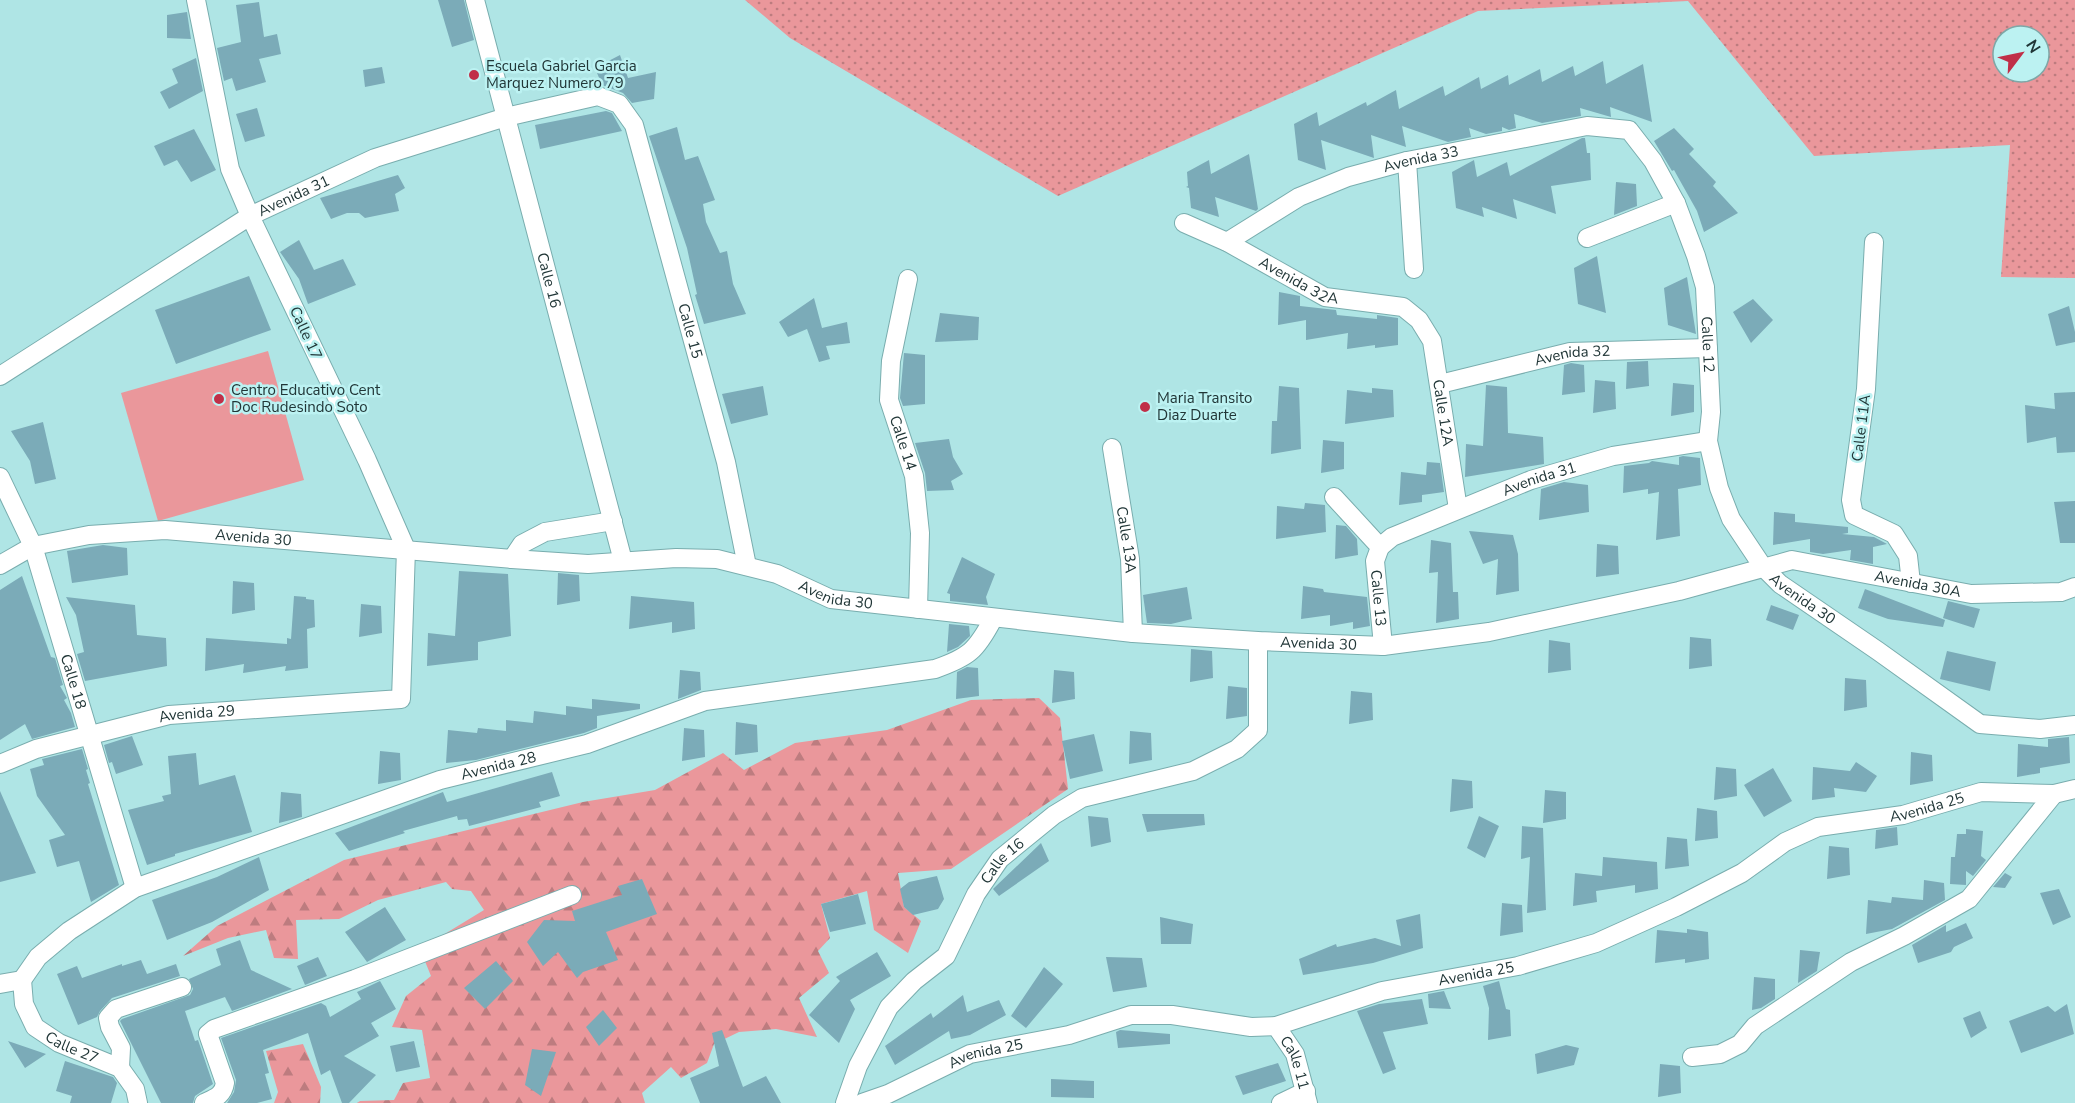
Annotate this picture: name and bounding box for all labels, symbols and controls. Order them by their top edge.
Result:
north arrow [1991,24,2051,84]
text: N [2020,36,2045,57]
place label: Escuela Gabriel Garcia Marquez Numero 79 [486,56,637,93]
marker: Escuela Gabriel Garcia Marquez Numero 79 [467,68,481,82]
street label: Avenida 33 [1381,141,1460,177]
street label: Avenida 31 [255,170,333,221]
street label: Calle 16 [532,251,566,310]
street label: Avenida 32A [1255,252,1340,309]
street label: Calle 15 [673,301,707,361]
street label: Calle 17 [285,303,327,363]
street label: Calle 12 [1696,316,1719,373]
street label: Avenida 32 [1532,341,1611,370]
street label: Calle 12A [1428,378,1458,448]
place label: Centro Educativo Cent Doc Rudesindo Soto [231,380,381,417]
place label: Maria Transito Diaz Duarte [1157,388,1252,425]
marker: Centro Educativo Cent Doc Rudesindo Soto [212,392,226,406]
street label: Calle 11A [1847,393,1875,463]
marker: Maria Transito Diaz Duarte [1138,400,1152,414]
street label: Calle 14 [885,413,921,473]
street label: Avenida 31 [1499,457,1578,501]
street label: Calle 13A [1112,505,1141,574]
street label: Avenida 30 [214,524,292,551]
street label: Avenida 30A [1873,566,1963,602]
street label: Calle 13 [1366,569,1391,627]
street label: Avenida 30 [1765,569,1840,629]
street label: Avenida 30 [795,575,874,614]
street label: Avenida 30 [1280,632,1357,655]
street label: Calle 18 [56,652,91,712]
street label: Avenida 29 [156,700,236,727]
street label: Avenida 28 [459,747,538,785]
street label: Avenida 25 [1888,787,1967,827]
street label: Calle 16 [976,833,1028,888]
street label: Avenida 25 [1437,957,1516,990]
street label: Calle 27 [41,1027,102,1068]
street label: Calle 11 [1275,1032,1314,1092]
street label: Avenida 25 [945,1034,1025,1073]

